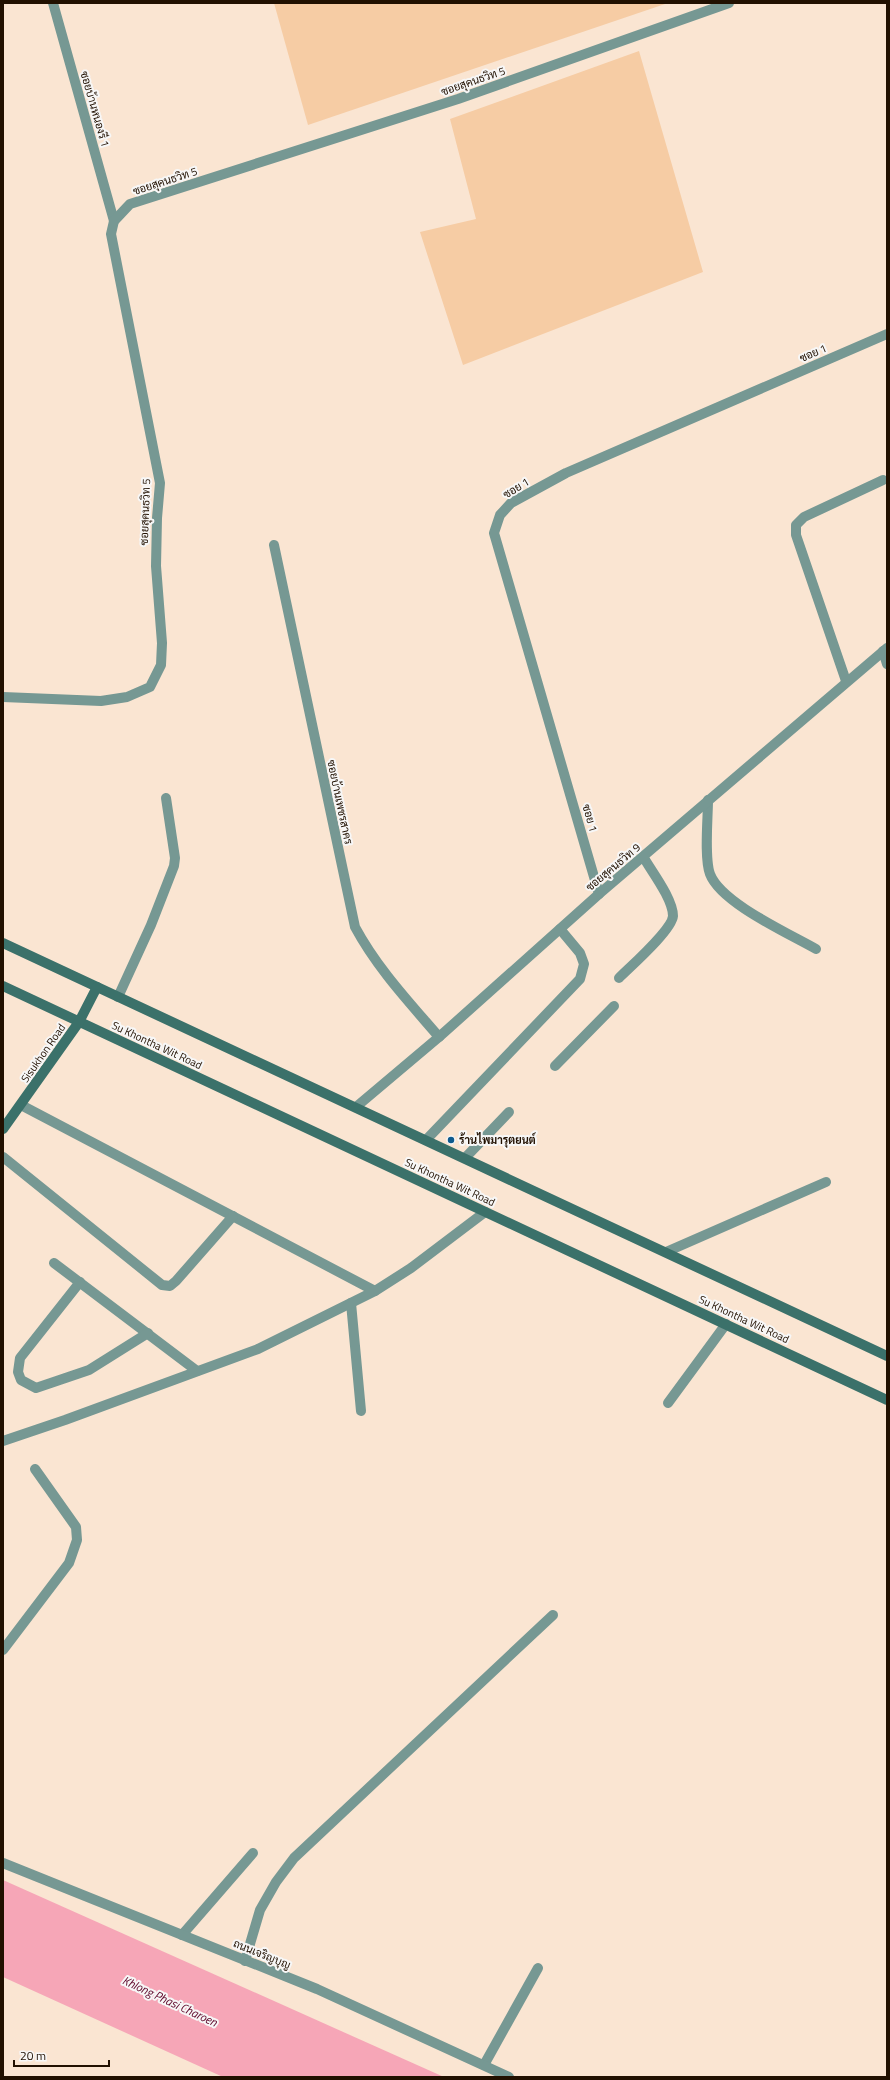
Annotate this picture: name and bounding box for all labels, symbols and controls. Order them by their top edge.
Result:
street label: ซอยสุคนธวิท 5 [439,63,508,100]
street label: ซอยบ้านหนองรี 1 [77,69,113,149]
street label: ซอยสุคนธวิท 5 [131,163,200,200]
street label: ซอย 1 [797,340,829,366]
street label: ซอย 1 [500,474,532,502]
street label: ซอยสุคนธวิท 5 [136,478,155,546]
street label: ซอยบ้านเพชรสาคร [323,758,357,846]
street label: ซอย 1 [578,802,602,834]
street label: ซอยสุคนธวิท 9 [582,839,644,895]
street label: Su Khontha Wit Road [109,1017,205,1073]
street label: Sisukhon Road [17,1020,69,1086]
place label: ร้านไพมารุตยนต์ [459,1132,537,1148]
marker: ร้านไพมารุตยนต์ [446,1135,456,1145]
street label: Su Khontha Wit Road [402,1154,498,1210]
street label: Su Khontha Wit Road [696,1291,792,1347]
street label: ถนนเจริญบุญ [231,1935,293,1974]
water label: Khlong Phasi Charoen [119,1971,222,2032]
scale bar [14,2042,109,2068]
text: 20 m [20,2046,46,2065]

